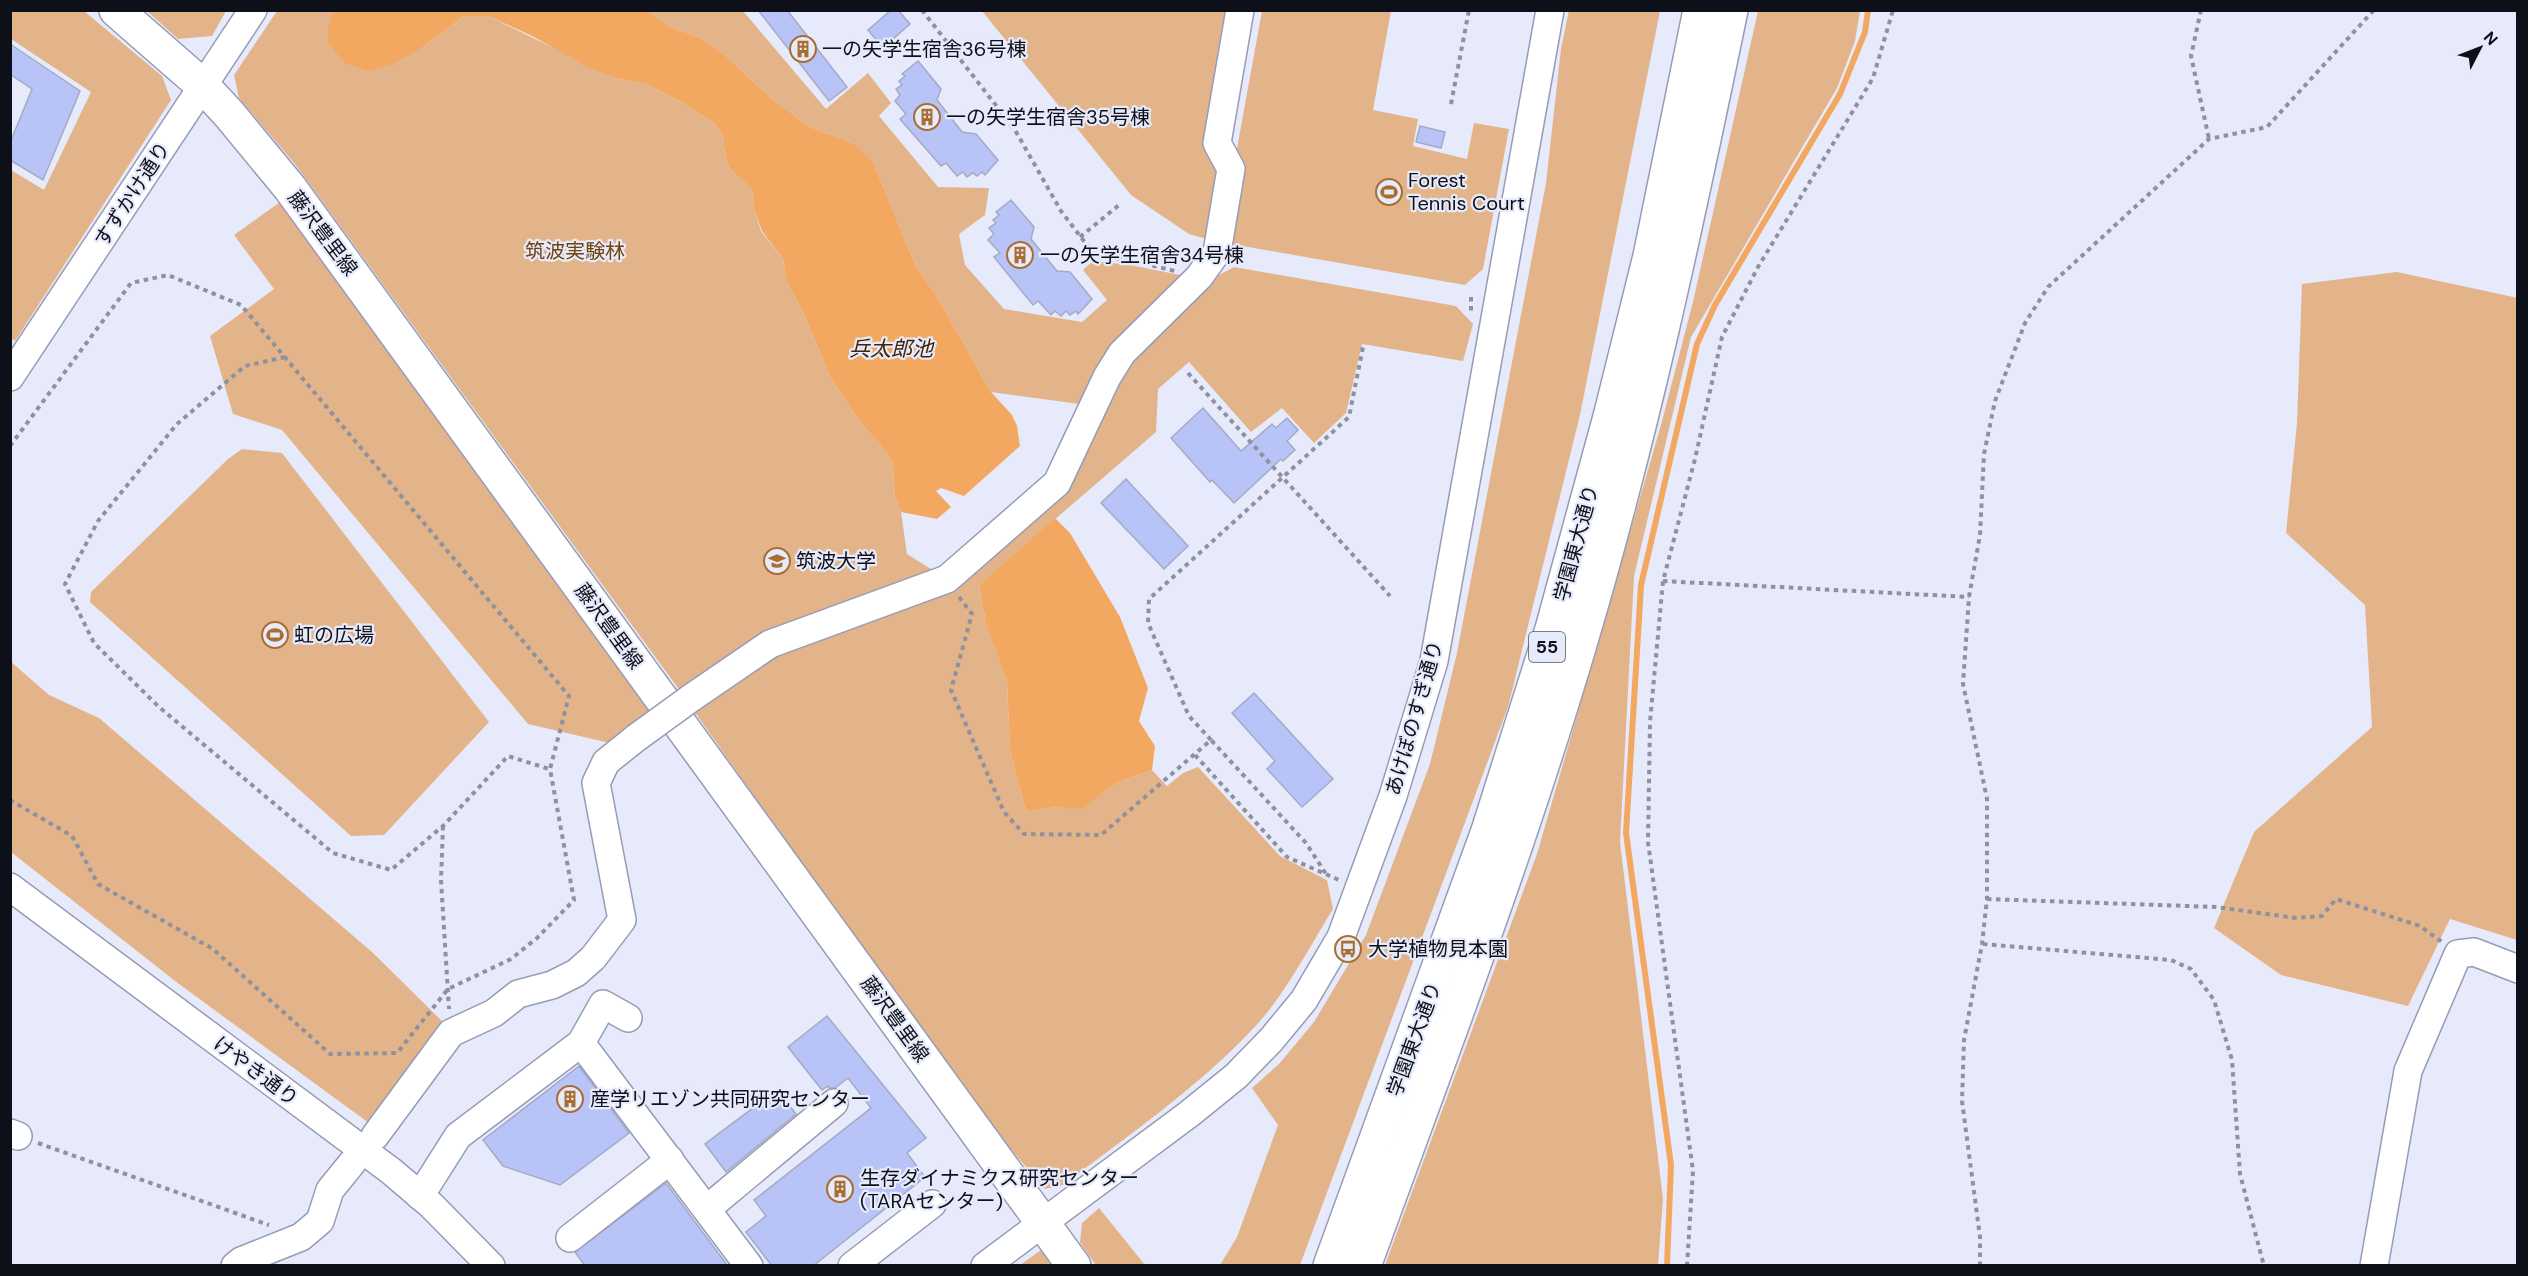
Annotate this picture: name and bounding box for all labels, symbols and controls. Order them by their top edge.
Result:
north arrow [2450,18,2510,78]
text: N [2479,27,2502,50]
building icon: 一の矢学生宿舎36号棟 [788,34,818,64]
place label: 一の矢学生宿舎36号棟 [822,36,1026,62]
building icon: 一の矢学生宿舎35号棟 [912,102,942,132]
place label: 一の矢学生宿舎35号棟 [946,104,1150,130]
street label: すずかけ通り [88,137,176,251]
place label: Forest Tennis Court [1408,167,1525,216]
sports icon: Forest Tennis Court [1374,177,1404,207]
street label: 藤沢豊里線 [283,185,363,281]
park label: 筑波実験林 [525,238,625,264]
building icon: 一の矢学生宿舎34号棟 [1005,240,1035,270]
place label: 一の矢学生宿舎34号棟 [1040,242,1244,268]
water label: 兵太郎池 [849,335,935,363]
street label: 学園東大通り [1548,482,1604,604]
school or university icon: 筑波大学 [762,546,792,576]
place label: 筑波大学 [796,548,876,574]
street label: 藤沢豊里線 [569,578,649,674]
sports icon: 虹の広場 [260,620,290,650]
place label: 虹の広場 [294,622,374,648]
road number: 55 [1529,632,1565,662]
street label: あけぼのすぎ通り [1379,638,1449,798]
bus stop icon: 大学植物見本園 [1333,934,1363,964]
place label: 大学植物見本園 [1368,936,1508,962]
street label: 藤沢豊里線 [855,971,935,1067]
street label: 学園東大通り [1381,978,1447,1100]
street label: けやき通り [208,1031,304,1111]
building icon: 産学リエゾン共同研究センター [555,1084,585,1114]
place label: 産学リエゾン共同研究センター [590,1086,870,1112]
place label: 生存ダイナミクス研究センター (TARAセンター) [860,1165,1139,1214]
building icon: 生存ダイナミクス研究センター (TARAセンター) [825,1174,855,1204]

